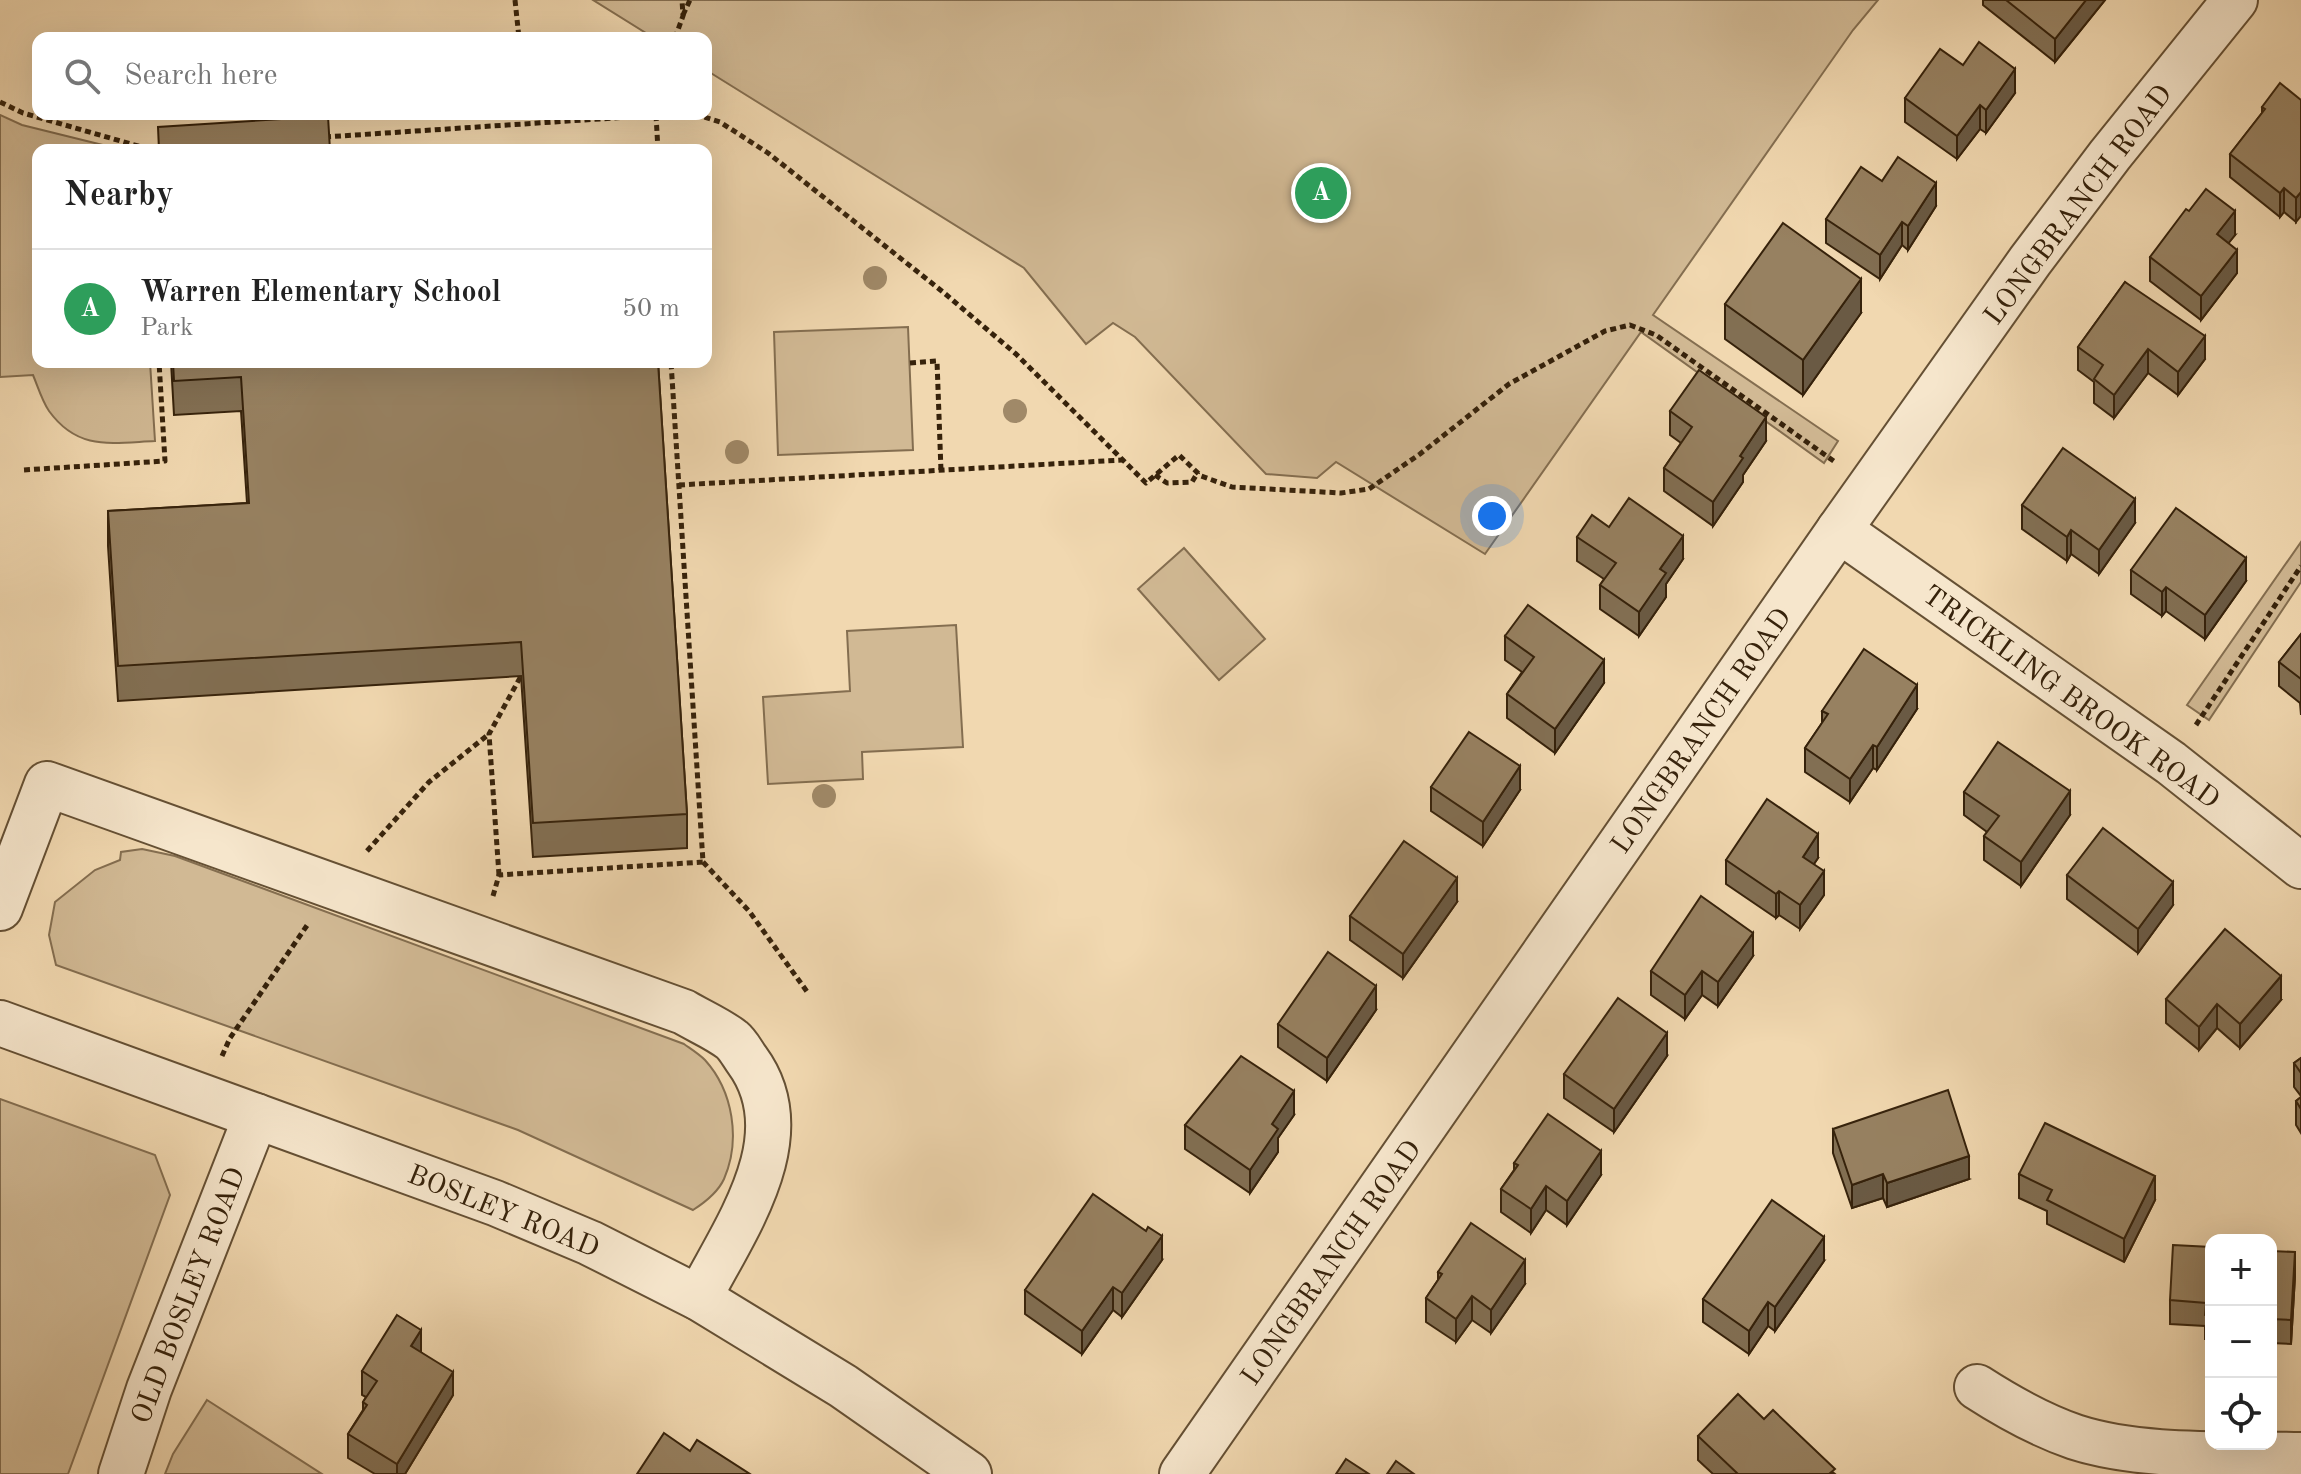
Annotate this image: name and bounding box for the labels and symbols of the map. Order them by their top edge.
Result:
street label: LONGBRANCH ROAD [1980,81,2179,331]
pin: A [1295,163,1347,223]
your location [1472,496,1512,536]
street label: TRICKLING BROOK ROAD [1917,582,2224,815]
street label: LONGBRANCH ROAD [1607,604,1798,859]
street label: LONGBRANCH ROAD [1237,1136,1428,1391]
street label: BOSLEY ROAD [403,1162,603,1264]
street label: OLD BOSLEY ROAD [128,1164,252,1428]

